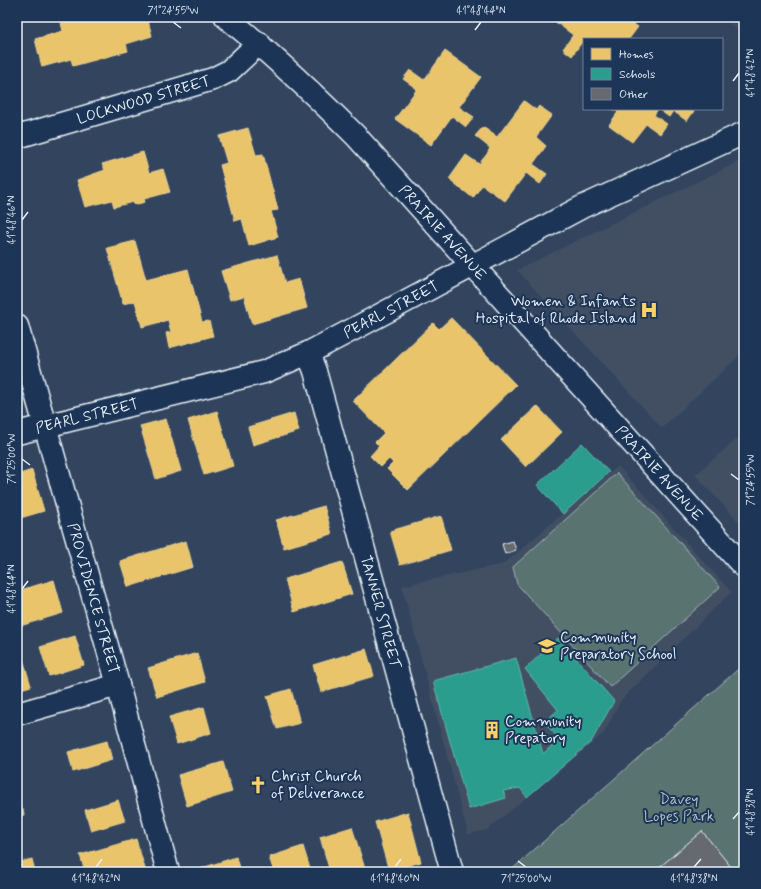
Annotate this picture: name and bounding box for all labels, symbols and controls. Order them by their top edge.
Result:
text: 71°24'55"W [148,4,198,18]
text: 41°48'44"N [456,4,506,18]
legend [583,38,723,110]
text: Homes [619,47,654,63]
text: 41°48'42"N [744,49,758,97]
text: Schools [619,67,655,83]
street label: LOCKWOOD STREET [75,71,213,130]
text: Other [619,87,648,103]
street label: PRAIRIE AVENUE [394,181,491,285]
text: 41°48'46"N [5,195,19,244]
street label: PEARL STREET [340,276,443,344]
place label: Women & Infants Hospital of Rhode Island [476,292,636,329]
hospital icon: Women & Infants Hospital of Rhode Island [639,300,659,320]
street label: PEARL STREET [34,394,141,439]
street label: PRAIRIE AVENUE [610,422,707,526]
text: 71°25'00"W [5,434,19,484]
text: 71°24'55"W [744,455,758,505]
street label: PROVIDENCE STREET [62,521,123,677]
street label: TANNER STREET [355,553,405,672]
text: 41°48'44"N [5,564,19,614]
place label: Community Preparatory School [560,628,676,665]
school or university icon: Community Preparatory School [537,636,557,656]
place label: Community Prepatory [505,712,581,749]
building icon: Community Prepatory [482,720,502,740]
place label: Christ Church of Deliverance [271,767,365,804]
church icon: Christ Church of Deliverance [248,775,268,795]
text: 41°48'38"N [744,788,758,836]
park label: Davey Lopes Park [644,790,714,827]
text: 41°48'42"N [72,872,120,886]
text: 41°48'40"N [371,872,420,886]
text: 71°25'00"W [501,872,551,886]
text: 41°48'38"N [670,872,718,886]

